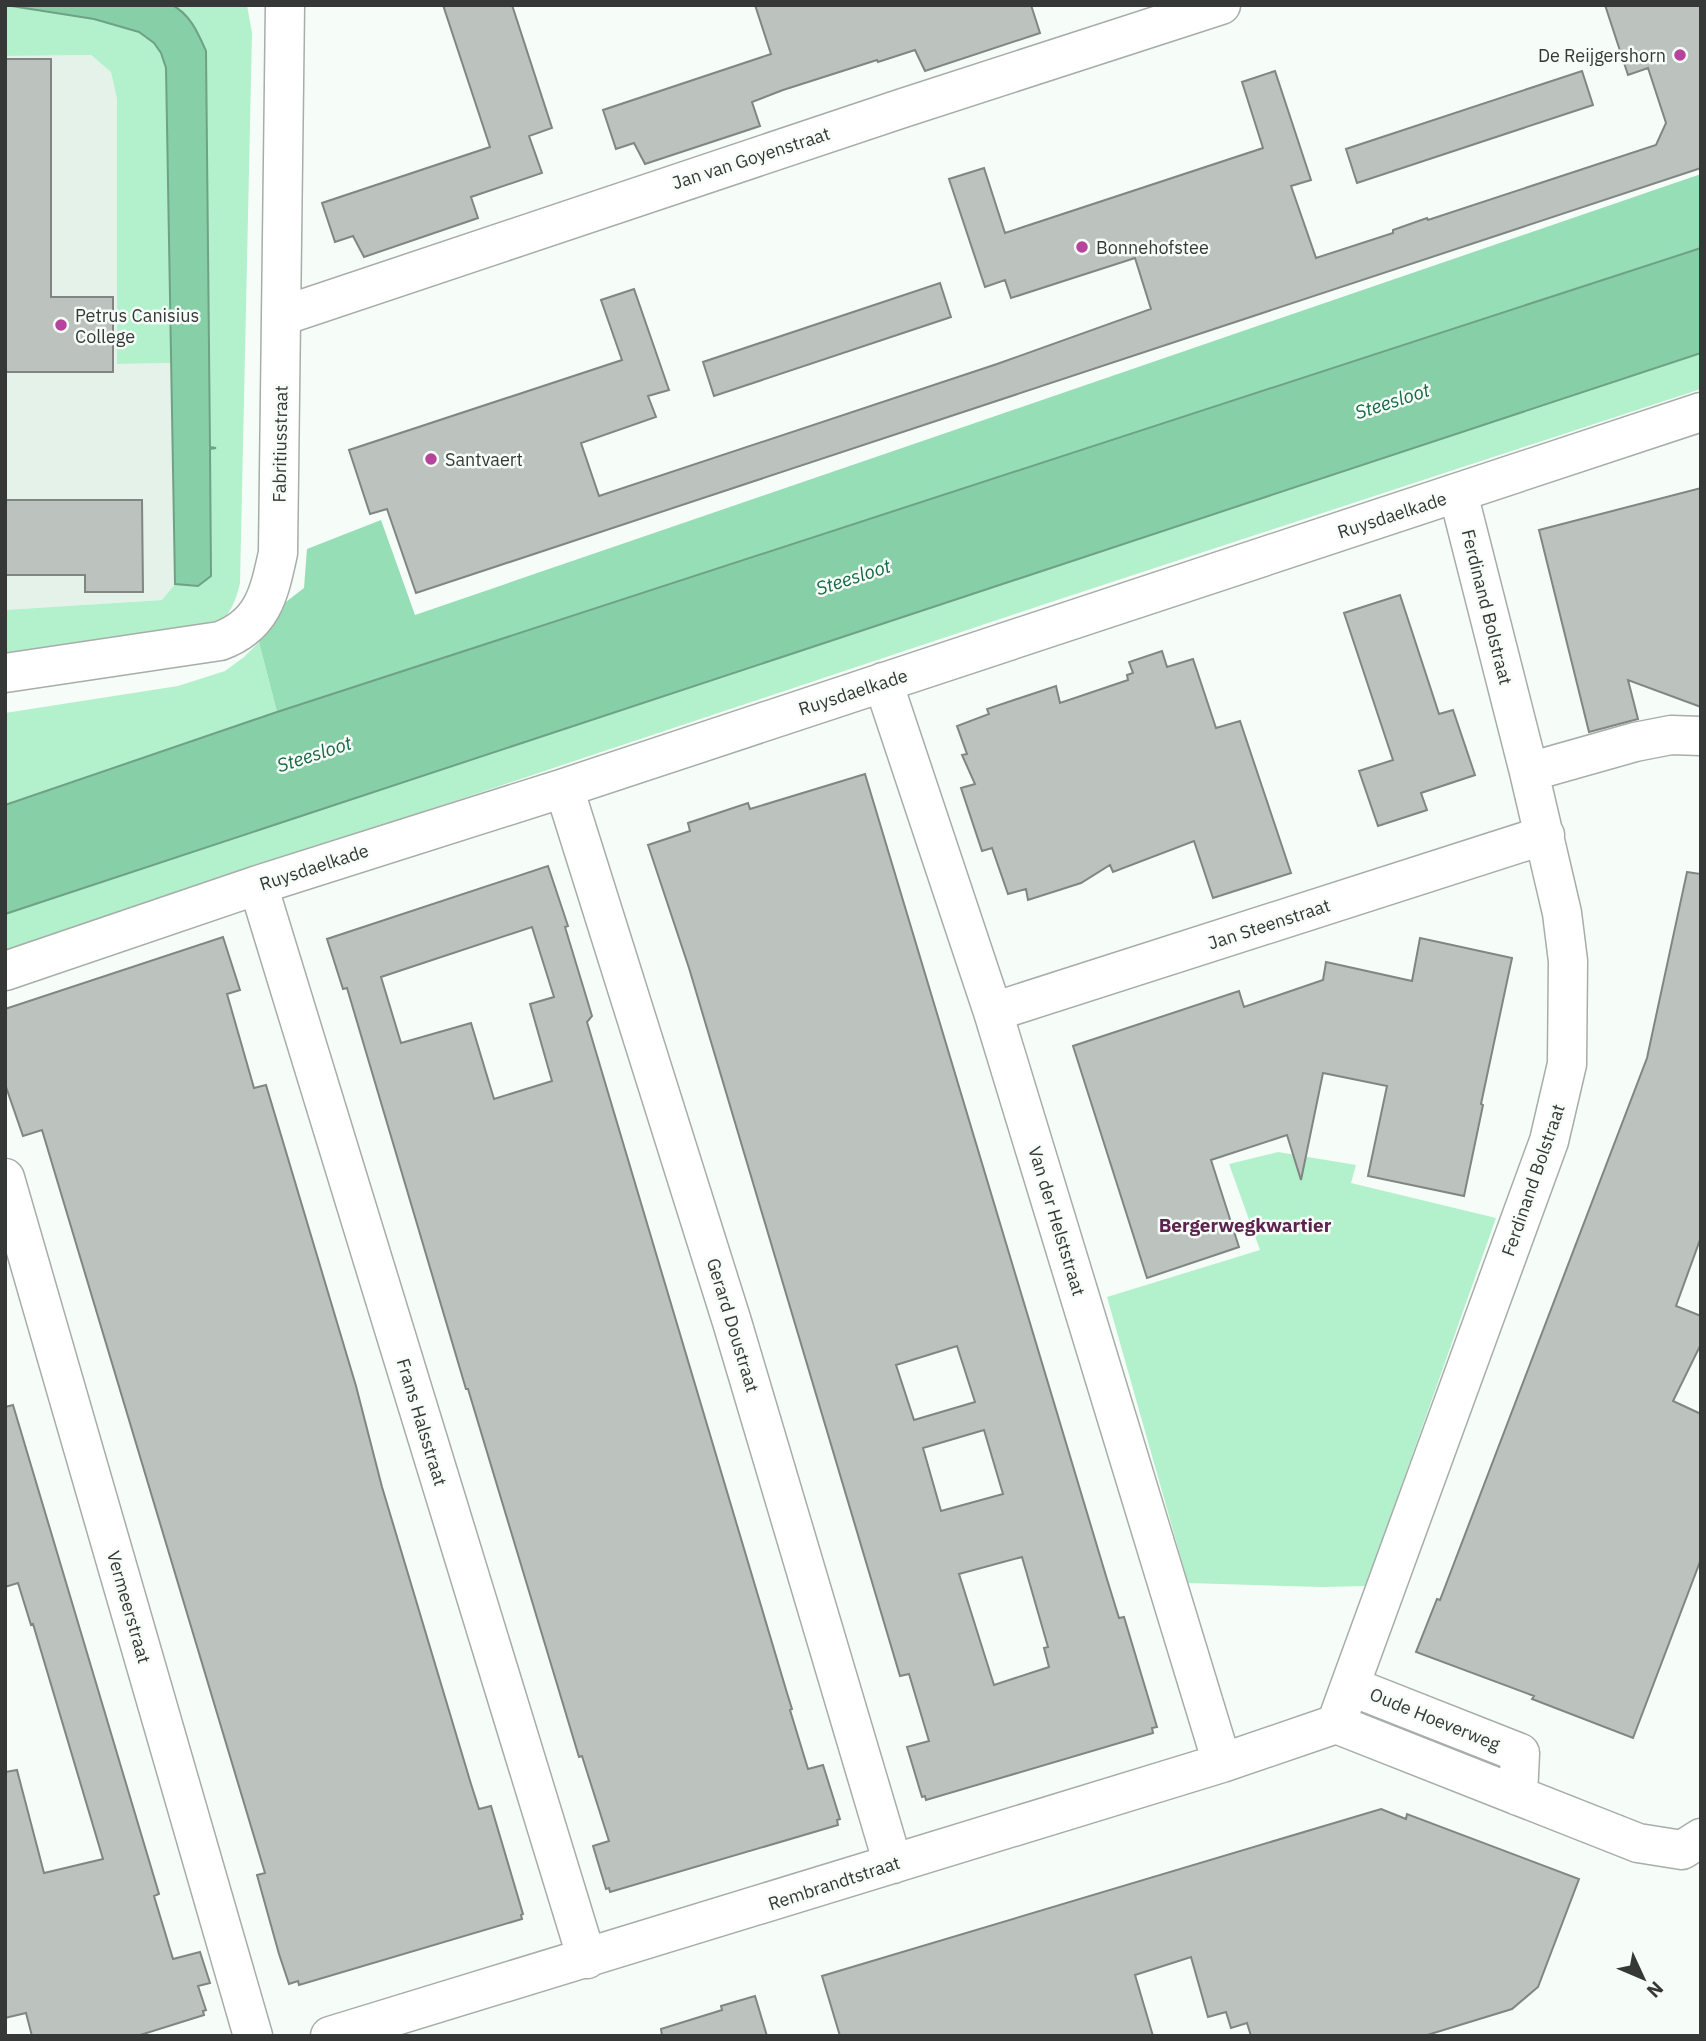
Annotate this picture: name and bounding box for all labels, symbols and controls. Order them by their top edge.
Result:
place label: De Reijgershorn [1538,44,1666,67]
marker: De Reijgershorn [1672,47,1688,63]
street label: Jan van Goyenstraat [669,122,833,194]
place label: Bonnehofstee [1096,236,1209,259]
marker: Bonnehofstee [1074,239,1090,255]
place label: Petrus Canisius College [75,304,199,348]
marker: Petrus Canisius College [53,317,69,333]
water label: Steesloot [1352,377,1433,424]
street label: Fabritiusstraat [267,385,293,503]
place label: Santvaert [445,448,523,471]
marker: Santvaert [423,451,439,467]
street label: Ruysdaelkade [1334,486,1450,543]
street label: Ferdinand Bolstraat [1457,527,1517,687]
water label: Steesloot [813,553,894,600]
street label: Ruysdaelkade [795,663,911,720]
water label: Steesloot [274,730,355,777]
street label: Ruysdaelkade [256,838,372,895]
street label: Jan Steenstraat [1205,893,1333,955]
street label: Ferdinand Bolstraat [1496,1101,1570,1259]
street label: Van der Helststraat [1023,1143,1091,1299]
district label: Bergerwegkwartier [1159,1213,1332,1237]
street label: Gerard Doustraat [702,1255,764,1395]
street label: Frans Halsstraat [392,1356,452,1488]
street label: Vermeerstraat [102,1548,156,1666]
street label: Oude Hoeverweg [1366,1682,1504,1756]
street label: Rembrandtstraat [765,1851,903,1915]
north arrow [1608,1943,1678,2013]
text: N [1642,1977,1669,2003]

